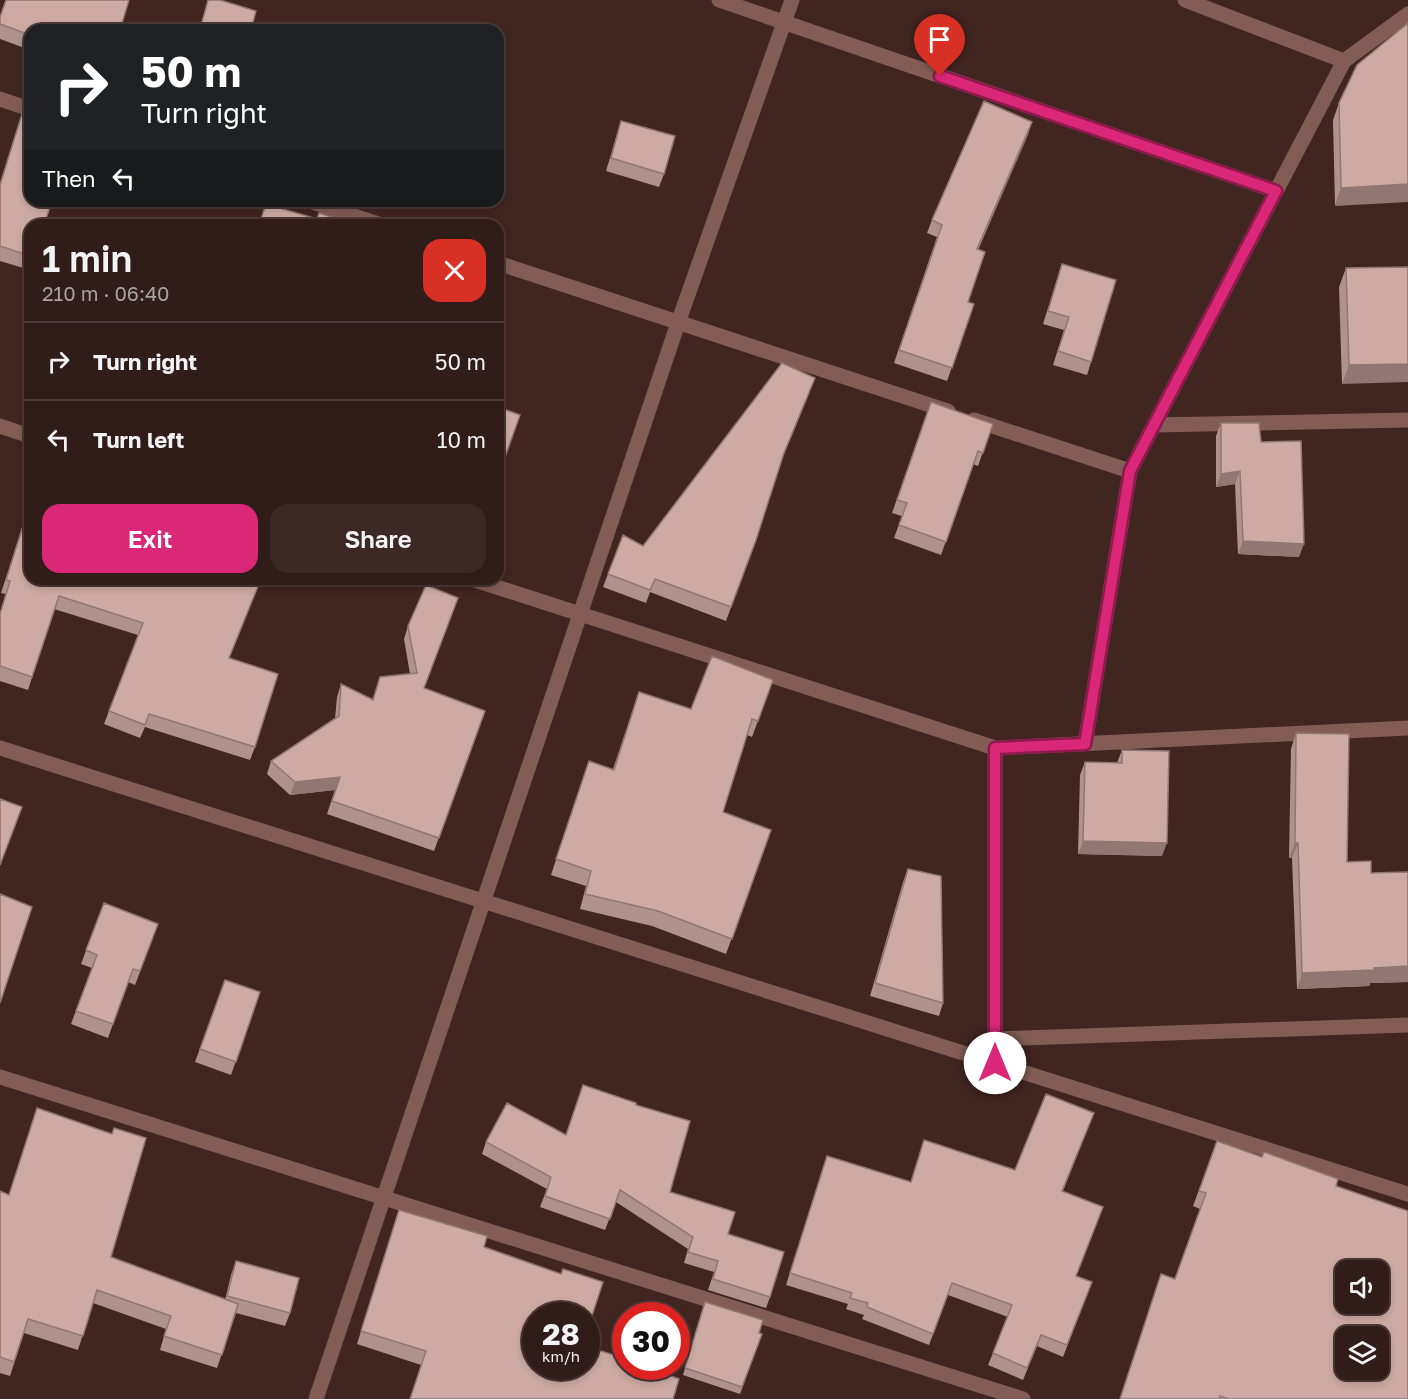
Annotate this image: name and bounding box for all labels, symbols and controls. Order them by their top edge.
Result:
pin [914,14,965,76]
icon: arrive [923,23,956,56]
text: 50 m [141,46,241,96]
icon: right [42,48,120,126]
text: Turn right [141,97,267,129]
icon: left [107,162,140,195]
text: Then [42,165,95,192]
text: 1 min [42,237,132,280]
button: close [423,239,486,302]
text: 210 m · 06:40 [42,281,170,305]
icon: right [42,345,75,378]
text: Turn right [93,348,197,375]
text: 50 m [435,348,486,375]
icon: left [42,423,75,456]
text: Turn left [93,426,184,453]
text: 10 m [437,426,486,453]
button: Exit [42,504,258,573]
button: Share [270,504,486,573]
position arrow [963,1031,1027,1095]
map controls [1335,1260,1389,1380]
button: sound [1335,1260,1389,1314]
speed limit sign: 30 [612,1302,690,1380]
text: 28 [542,1316,580,1352]
button: layers [1335,1326,1389,1380]
text: km/h [542,1347,580,1365]

